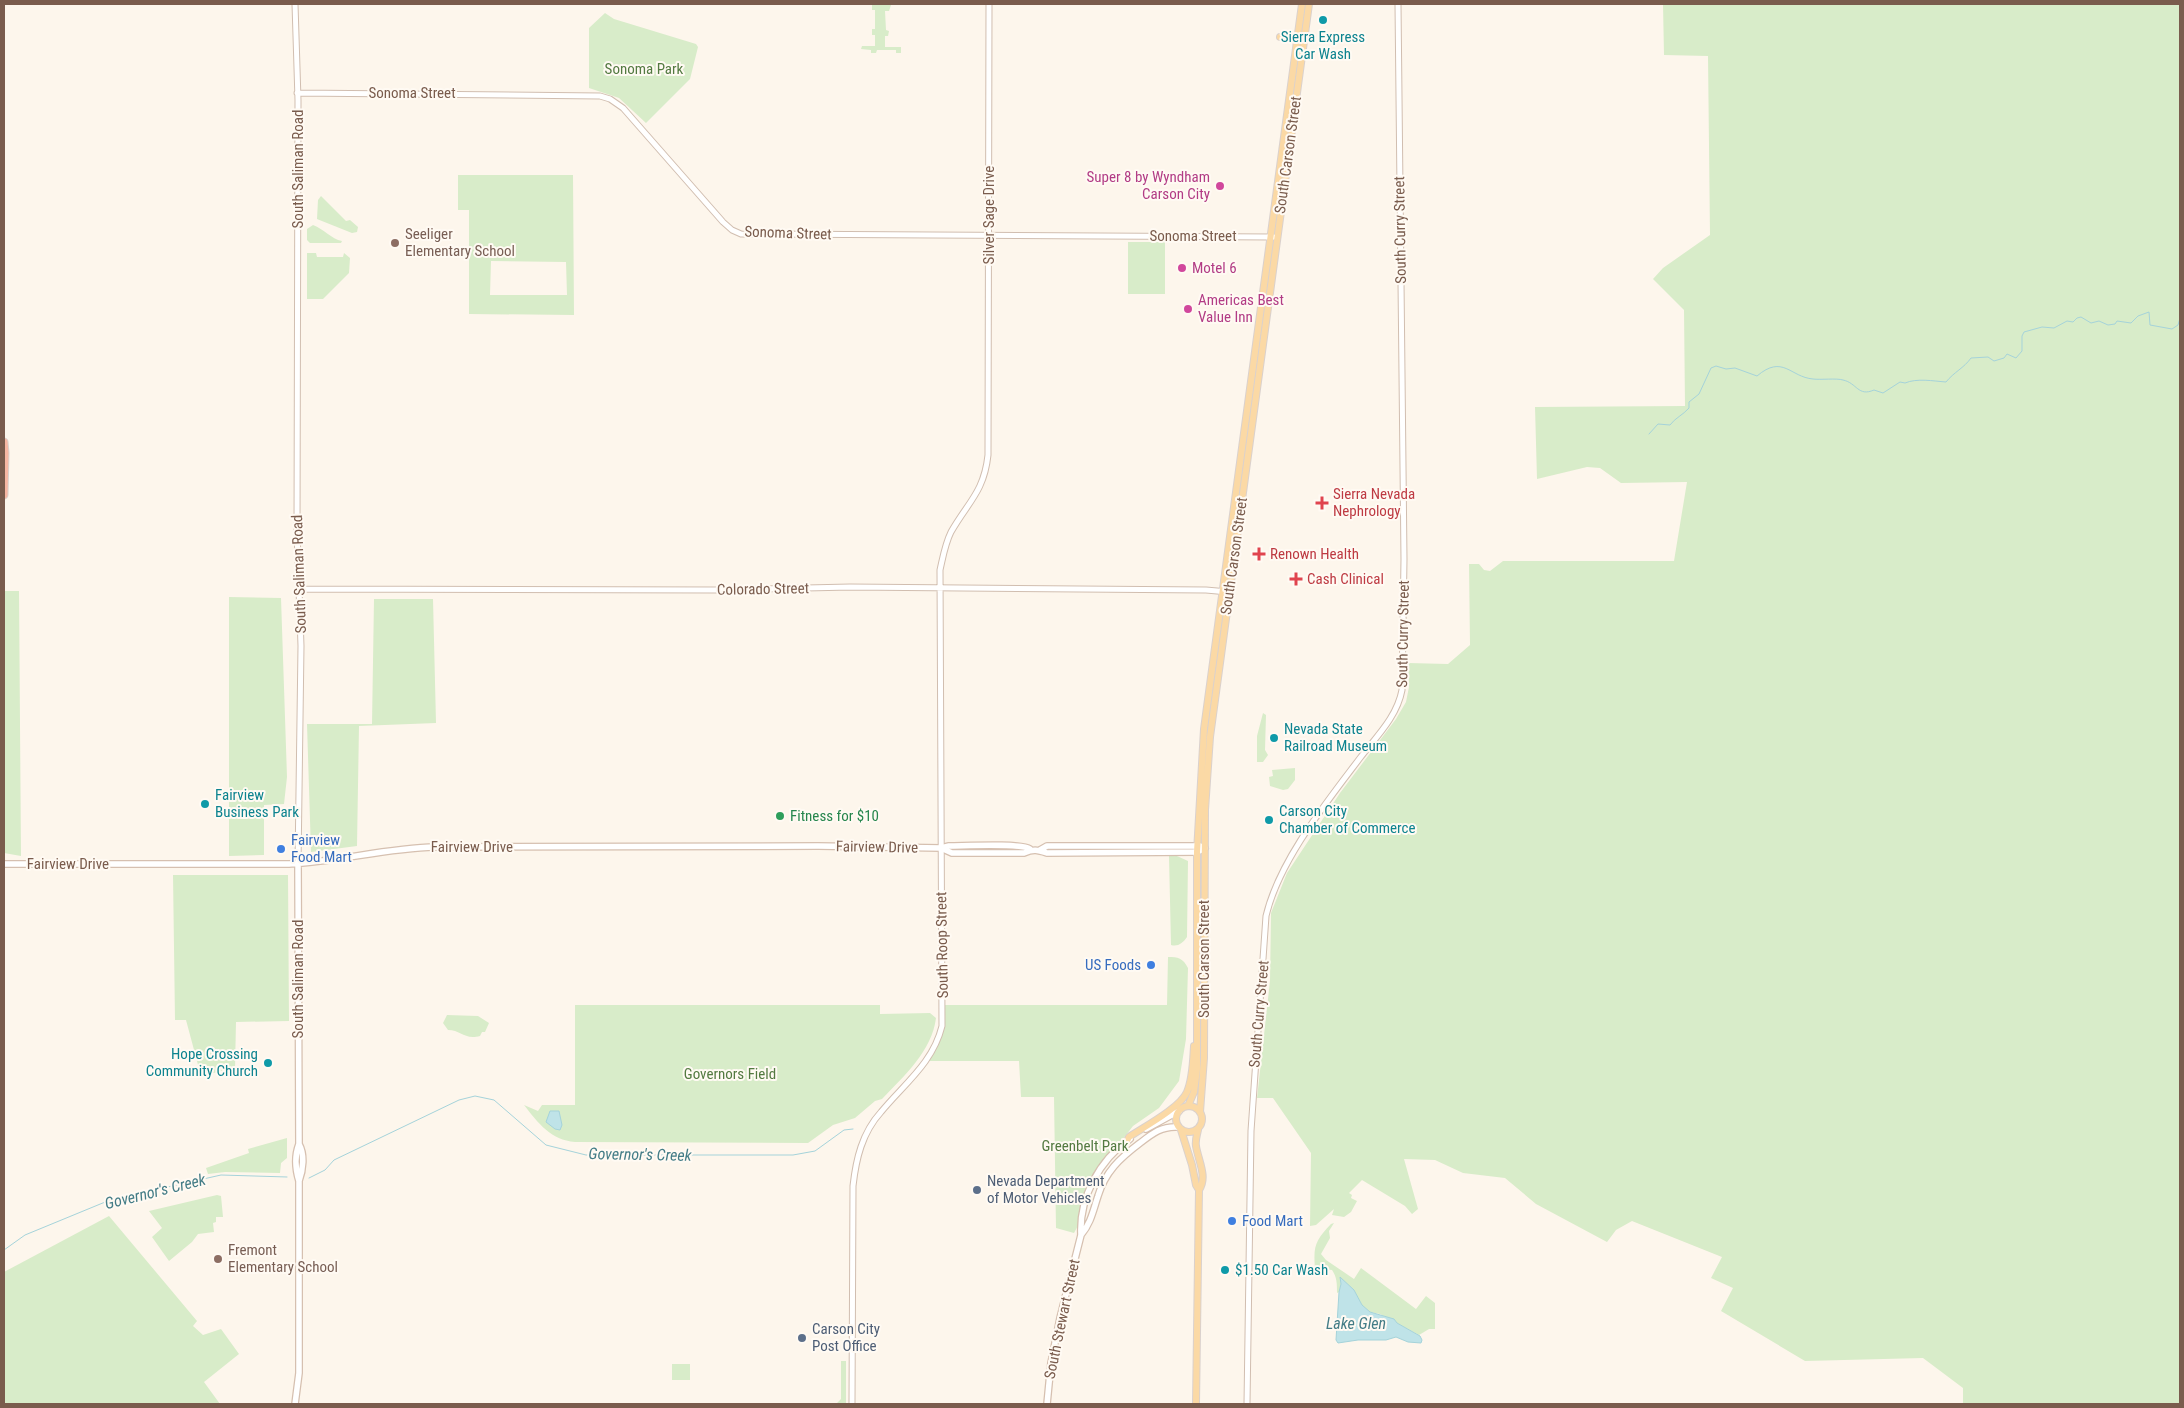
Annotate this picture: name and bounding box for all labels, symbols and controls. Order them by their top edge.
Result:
marker: Sierra Express Car Wash [1317,14,1329,26]
place label: Sierra Express Car Wash [1281,28,1365,63]
park label: Sonoma Park [605,60,684,78]
street label: Sonoma Street [368,84,456,102]
street label: South Carson Street [1271,95,1305,215]
street label: South Saliman Road [289,110,307,228]
street label: Silver Sage Drive [980,166,998,264]
place label: Super 8 by Wyndham Carson City [1087,168,1210,203]
street label: South Curry Street [1390,176,1410,284]
marker: Super 8 by Wyndham Carson City [1214,180,1226,192]
street label: Sonoma Street [744,222,832,244]
place label: Seeliger Elementary School [405,225,515,260]
street label: Sonoma Street [1149,227,1237,245]
marker: Seeliger Elementary School [389,237,401,249]
place label: Motel 6 [1192,259,1237,277]
marker: Motel 6 [1176,262,1188,274]
place label: Americas Best Value Inn [1198,291,1284,326]
marker: Americas Best Value Inn [1182,303,1194,315]
place label: Sierra Nevada Nephrology [1333,485,1415,520]
street label: South Carson Street [1217,496,1251,616]
marker: Sierra Nevada Nephrology [1315,496,1329,510]
street label: South Saliman Road [288,514,310,634]
place label: Renown Health [1270,545,1359,563]
marker: Renown Health [1252,547,1266,561]
place label: Cash Clinical [1307,570,1384,588]
marker: Cash Clinical [1289,572,1303,586]
street label: Colorado Street [717,579,809,599]
street label: South Curry Street [1393,580,1413,688]
place label: Nevada State Railroad Museum [1284,720,1387,755]
marker: Nevada State Railroad Museum [1268,732,1280,744]
place label: Fairview Business Park [215,786,299,821]
marker: Fairview Business Park [199,798,211,810]
place label: Carson City Chamber of Commerce [1279,802,1415,837]
place label: Fitness for $10 [790,807,879,825]
marker: Fitness for $10 [774,810,786,822]
marker: Carson City Chamber of Commerce [1263,814,1275,826]
place label: Fairview Food Mart [291,831,352,866]
street label: Fairview Drive [836,837,918,857]
street label: Fairview Drive [431,838,513,856]
marker: Fairview Food Mart [275,843,287,855]
street label: Fairview Drive [27,855,109,873]
street label: South Roop Street [932,891,952,999]
street label: South Carson Street [1195,900,1213,1018]
street label: South Saliman Road [289,920,307,1038]
place label: US Foods [1085,956,1141,974]
marker: US Foods [1145,959,1157,971]
street label: South Curry Street [1245,960,1273,1068]
place label: Hope Crossing Community Church [146,1045,258,1080]
marker: Hope Crossing Community Church [262,1057,274,1069]
park label: Governors Field [684,1065,776,1083]
park label: Greenbelt Park [1041,1137,1129,1155]
water label: Governor's Creek [588,1144,693,1165]
water label: Governor's Creek [103,1170,208,1213]
place label: Nevada Department of Motor Vehicles [987,1172,1104,1207]
marker: Nevada Department of Motor Vehicles [971,1184,983,1196]
place label: Food Mart [1242,1212,1303,1230]
marker: Food Mart [1226,1215,1238,1227]
place label: Fremont Elementary School [228,1241,338,1276]
marker: Fremont Elementary School [212,1253,224,1265]
street label: South Stewart Street [1041,1258,1083,1380]
place label: $1.50 Car Wash [1235,1261,1328,1279]
marker: $1.50 Car Wash [1219,1264,1231,1276]
water label: Lake Glen [1326,1314,1386,1333]
place label: Carson City Post Office [812,1320,880,1355]
marker: Carson City Post Office [796,1332,808,1344]

